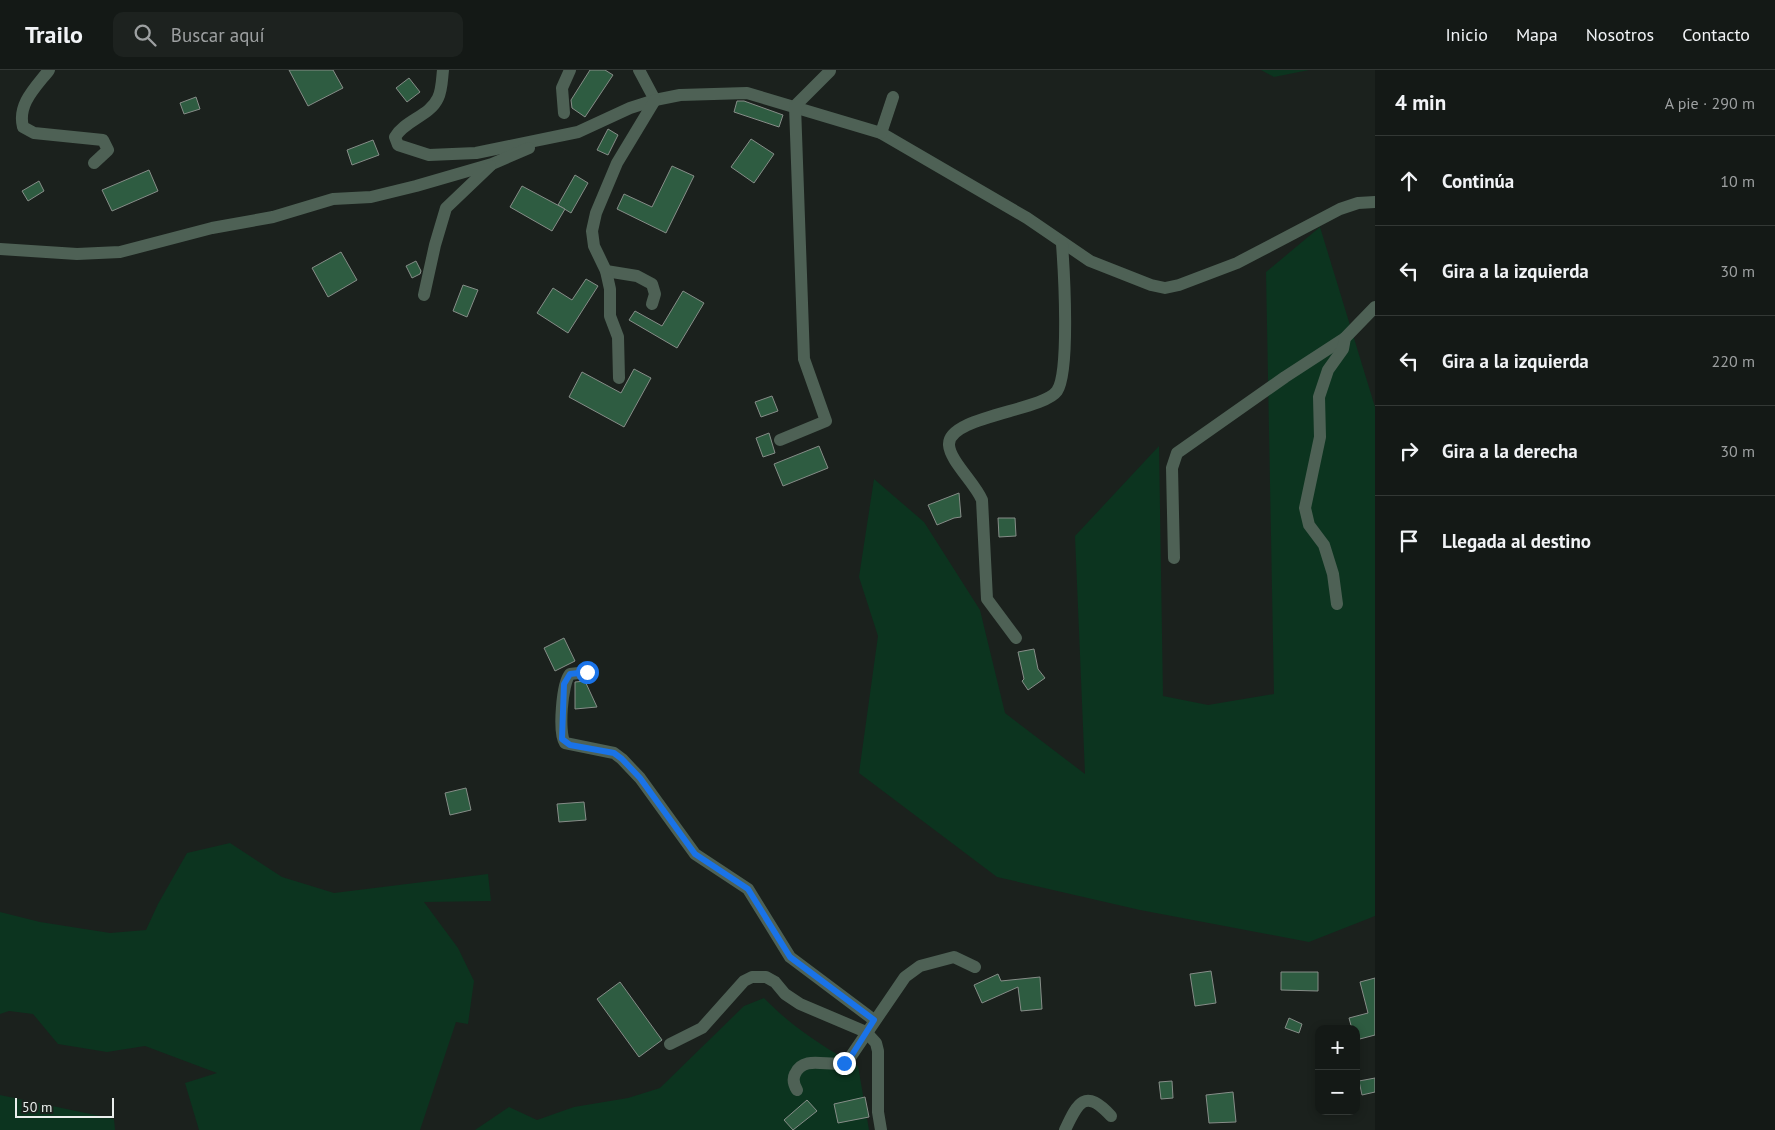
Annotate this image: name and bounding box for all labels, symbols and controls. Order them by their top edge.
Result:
search box [113,12,463,57]
text: Trailo [25,19,83,50]
icon: search [131,21,159,49]
text: Buscar aquí [171,23,265,47]
text: Inicio [1445,23,1488,46]
text: Mapa [1516,23,1558,46]
text: Nosotros [1586,23,1654,46]
text: Contacto [1682,23,1750,46]
text: 4 min [1395,89,1446,116]
text: A pie · 290 m [1665,93,1755,113]
icon: ahead [1395,167,1423,195]
text: Continúa [1442,169,1514,193]
text: 10 m [1720,171,1755,191]
icon: left [1395,257,1423,285]
text: Gira a la izquierda [1442,259,1589,283]
text: 30 m [1720,261,1755,281]
icon: left [1395,347,1423,375]
text: Gira a la izquierda [1442,349,1589,373]
text: 220 m [1712,351,1755,371]
icon: right [1395,437,1423,465]
text: Gira a la derecha [1442,439,1578,463]
text: 30 m [1720,441,1755,461]
icon: arrive [1395,527,1423,555]
text: Llegada al destino [1442,529,1591,553]
route start [576,661,599,684]
map controls [1315,1025,1360,1115]
button: + [1315,1025,1360,1070]
route end [833,1052,856,1075]
button: − [1315,1070,1360,1115]
scale bar [15,1095,114,1118]
text: 50 m [22,1098,52,1116]

